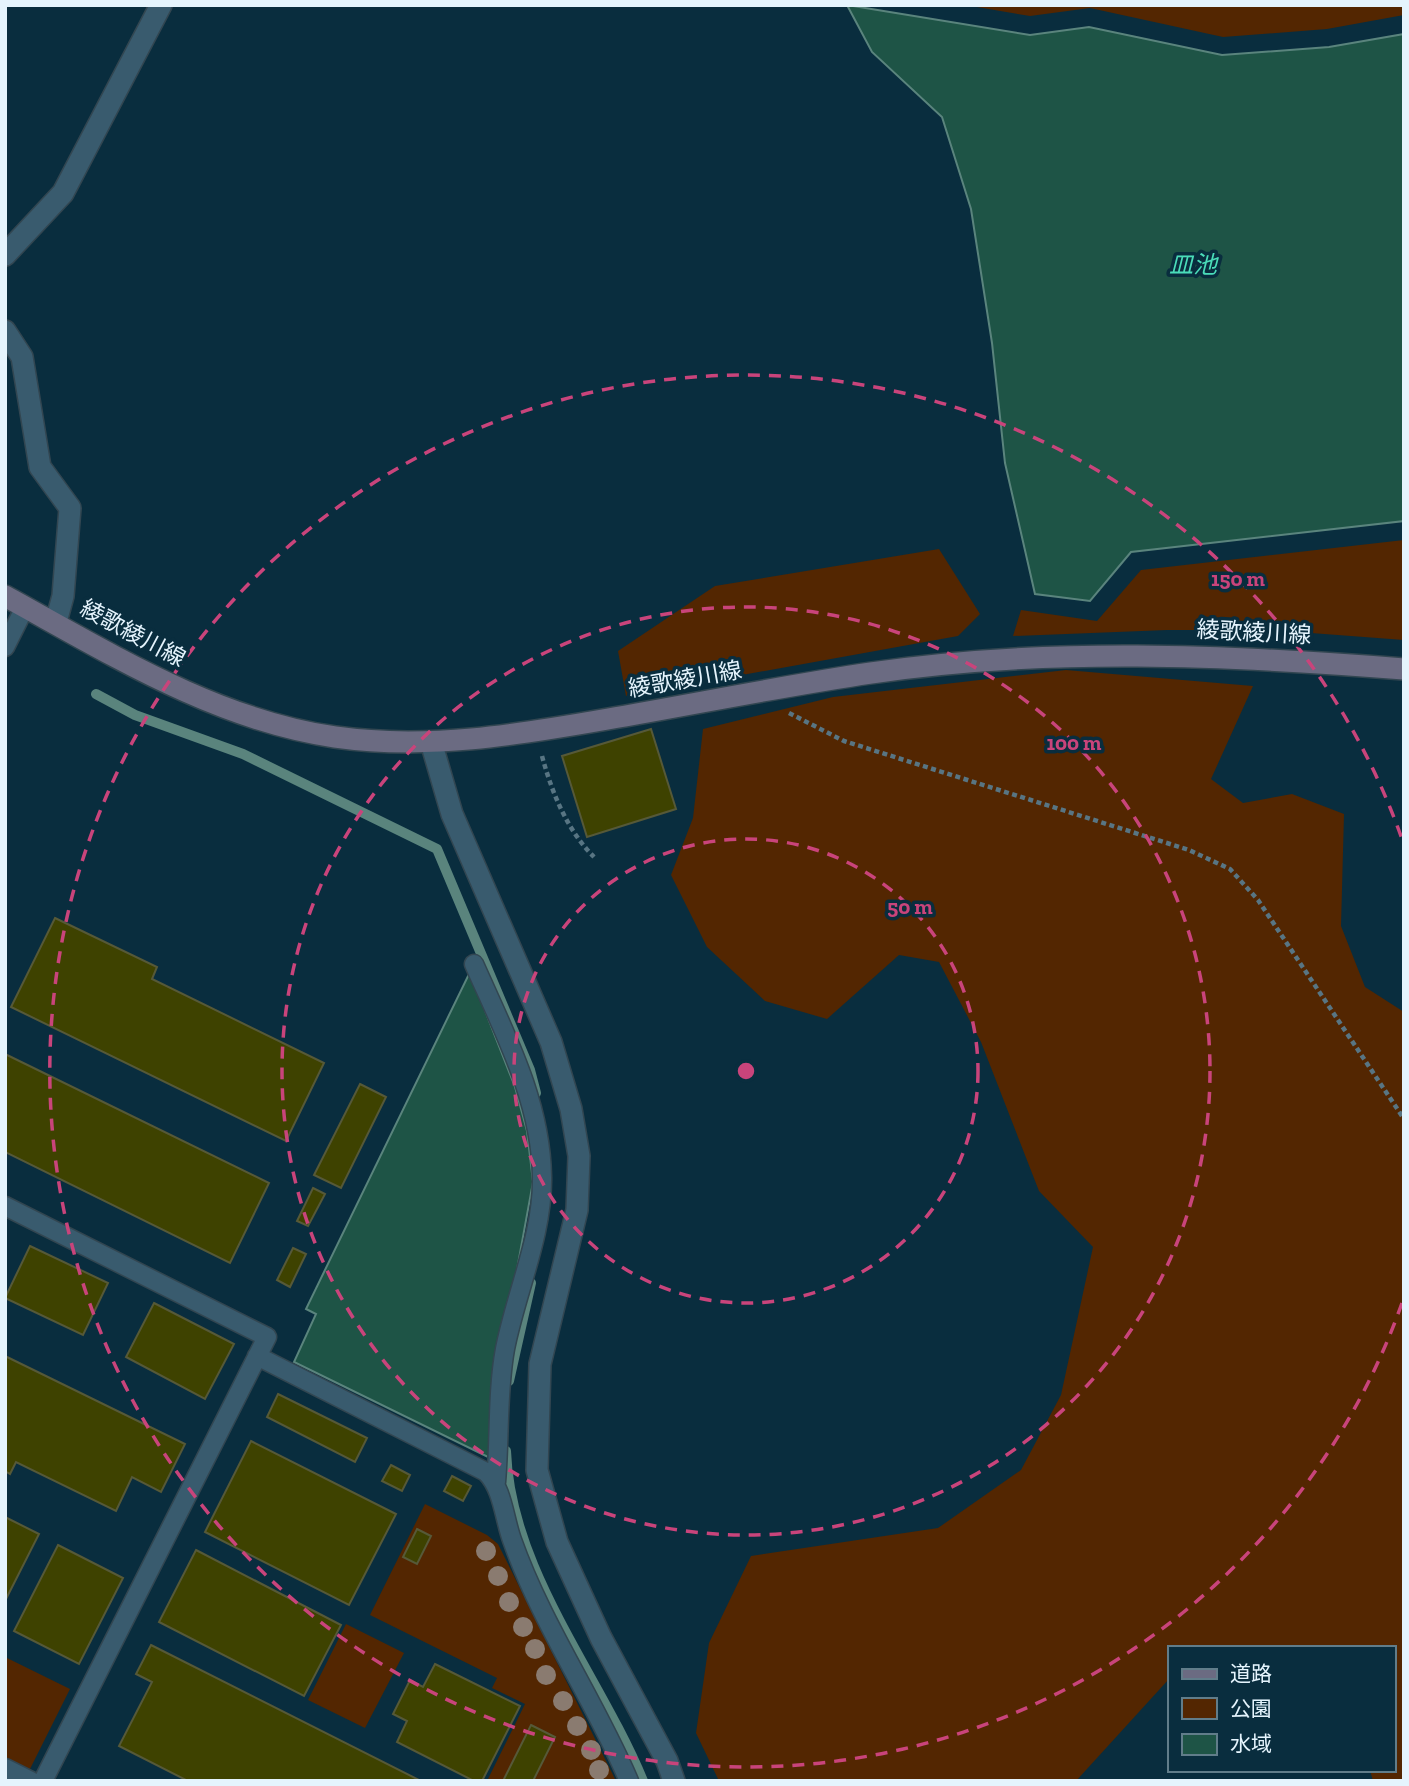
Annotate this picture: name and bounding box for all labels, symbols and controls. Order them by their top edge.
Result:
water label: 皿池 [1169,250,1219,279]
text: 150 m [1211,566,1266,591]
street label: 綾歌綾川線 [76,594,190,672]
street label: 綾歌綾川線 [1196,615,1312,649]
street label: 綾歌綾川線 [626,655,744,703]
text: 100 m [1047,730,1102,755]
text: 50 m [887,894,933,919]
centre of rings [734,1059,758,1083]
legend [1168,1646,1395,1772]
text: 道路 [1230,1661,1272,1686]
text: 公園 [1230,1696,1272,1721]
text: 水域 [1230,1731,1272,1756]

